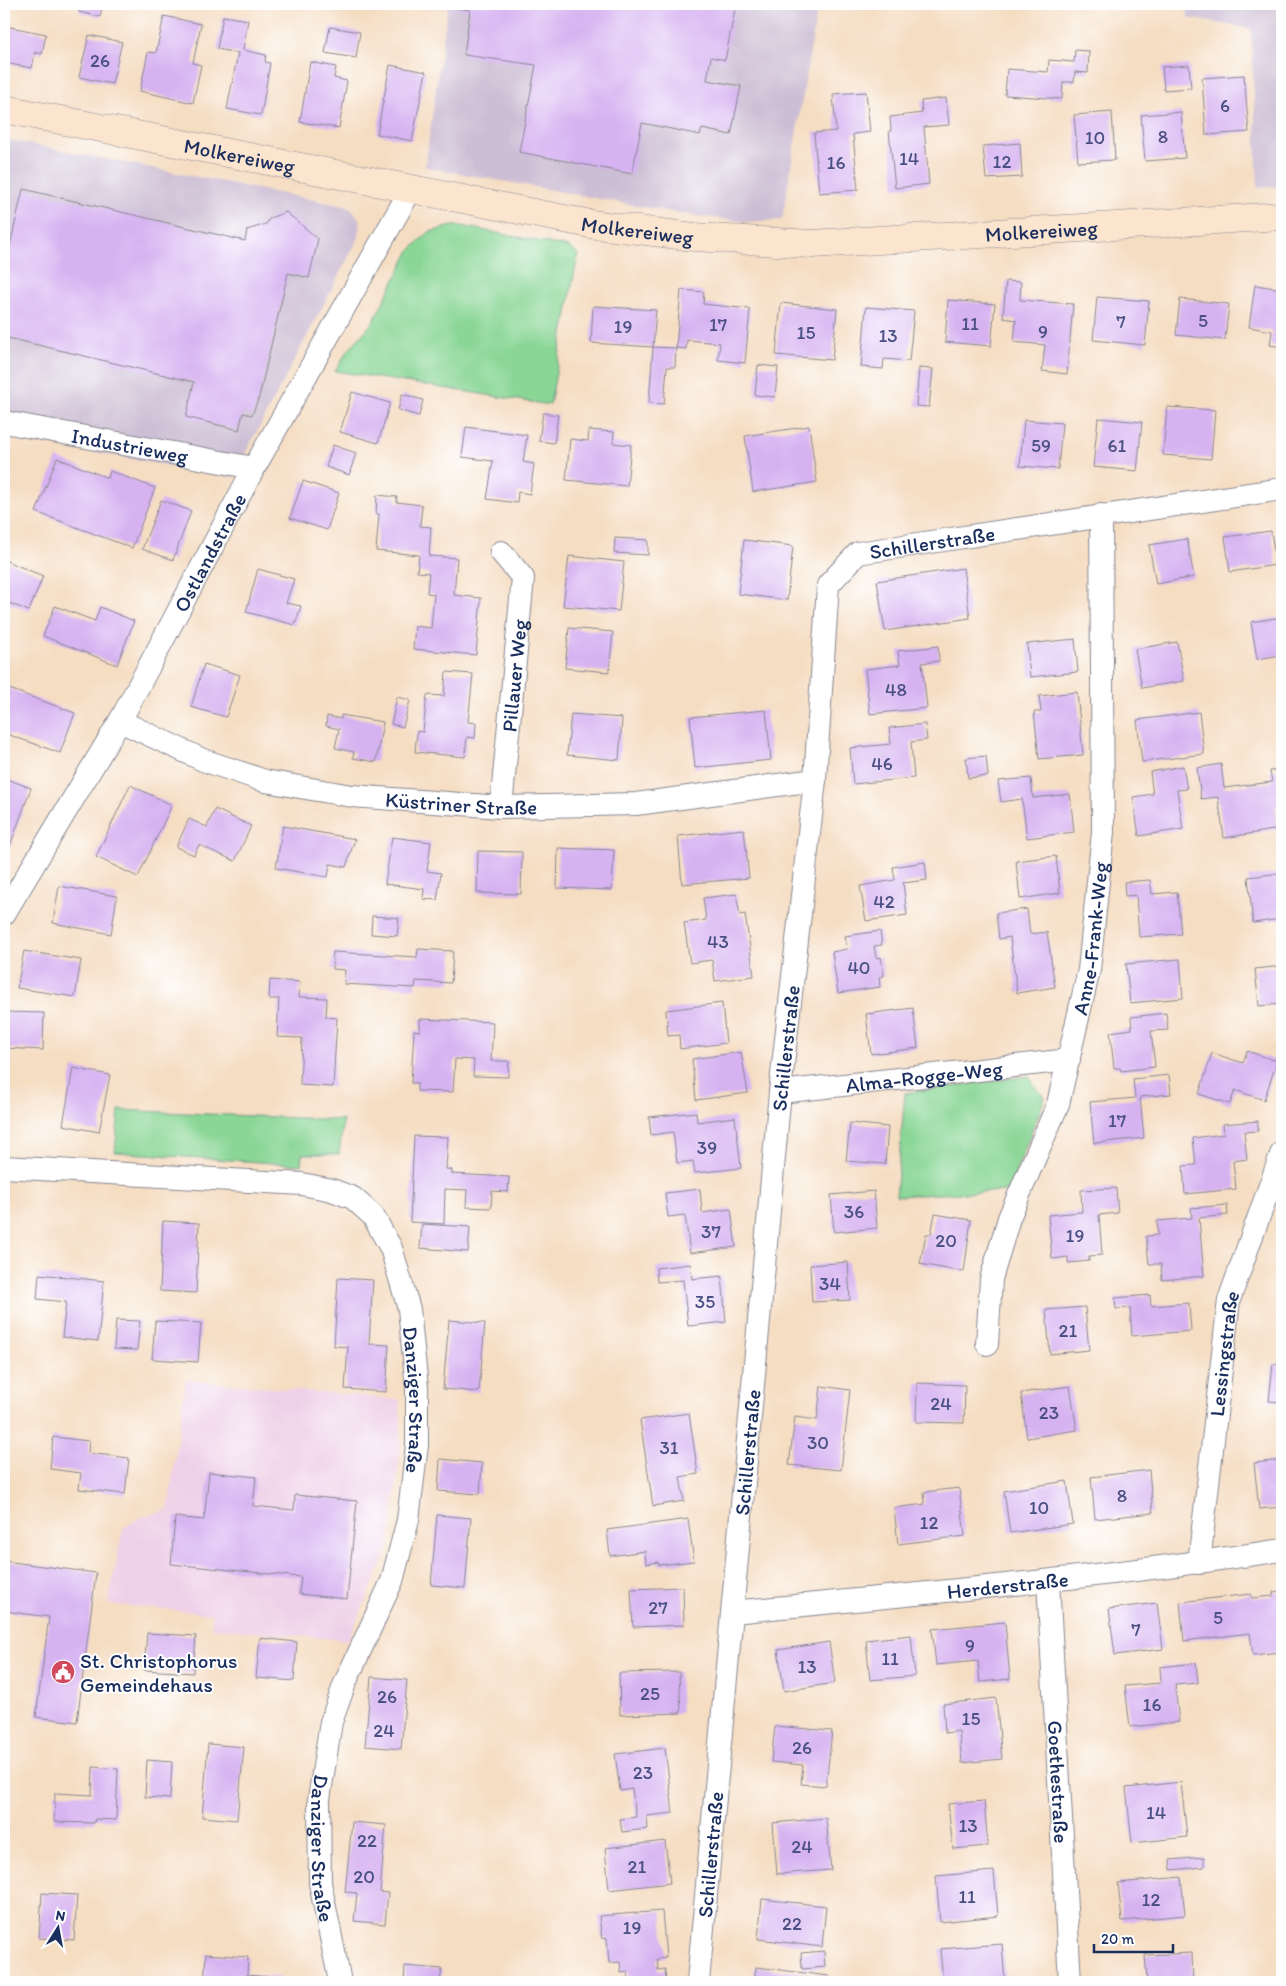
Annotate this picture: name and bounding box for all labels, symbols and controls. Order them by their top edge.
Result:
house number: 26 [90,49,110,72]
house number: 6 [1220,94,1230,117]
house number: 8 [1158,125,1168,148]
house number: 10 [1085,126,1105,149]
street label: Molkereiweg [182,132,298,178]
house number: 14 [899,147,919,170]
house number: 12 [993,150,1011,173]
house number: 16 [827,151,845,174]
street label: Molkereiweg [579,210,695,249]
street label: Molkereiweg [984,214,1099,246]
house number: 5 [1198,309,1208,332]
house number: 7 [1116,310,1126,333]
house number: 11 [961,312,979,335]
house number: 17 [709,313,727,336]
house number: 19 [614,315,632,338]
house number: 9 [1038,320,1048,343]
house number: 15 [797,321,815,344]
house number: 13 [878,324,898,347]
street label: Industrieweg [69,422,191,468]
house number: 59 [1031,434,1051,457]
house number: 61 [1108,434,1127,457]
street label: Ostlandstraße [168,489,251,616]
street label: Schillerstraße [868,520,997,564]
street label: Pillauer Weg [496,618,531,733]
house number: 48 [885,678,907,701]
house number: 46 [871,752,893,775]
street label: Küstriner Straße [384,786,537,820]
street label: Anne-Frank-Weg [1067,860,1112,1017]
house number: 42 [873,890,895,913]
house number: 43 [707,930,729,953]
house number: 40 [847,956,871,979]
street label: Schillerstraße [766,984,804,1112]
street label: Alma-Rogge-Weg [844,1055,1004,1097]
house number: 17 [1108,1109,1126,1132]
house number: 39 [697,1136,717,1159]
house number: 36 [844,1200,864,1223]
house number: 37 [701,1220,721,1243]
house number: 19 [1066,1224,1084,1247]
house number: 20 [935,1229,957,1252]
house number: 34 [819,1272,841,1295]
street label: Lessingstraße [1203,1287,1244,1418]
house number: 35 [695,1290,715,1313]
house number: 21 [1059,1319,1078,1342]
street label: Danziger Straße [398,1325,430,1475]
street label: Schillerstraße [729,1388,765,1516]
house number: 24 [930,1392,952,1415]
house number: 23 [1039,1401,1059,1424]
house number: 30 [807,1431,829,1454]
house number: 31 [659,1436,679,1459]
house number: 8 [1117,1484,1127,1507]
house number: 10 [1029,1496,1049,1519]
house number: 12 [920,1511,938,1534]
street label: Herderstraße [946,1566,1070,1603]
house number: 27 [648,1596,668,1619]
house number: 5 [1213,1606,1223,1629]
house number: 7 [1131,1618,1141,1641]
house number: 9 [965,1634,975,1657]
house number: 11 [881,1647,899,1670]
place label: St. Christophorus Gemeindehaus [80,1648,237,1697]
house number: 13 [797,1655,817,1678]
public building icon: St. Christophorus Gemeindehaus [50,1659,76,1685]
house number: 25 [640,1682,660,1705]
house number: 26 [377,1685,397,1708]
house number: 16 [1143,1693,1161,1716]
house number: 15 [962,1707,980,1730]
house number: 24 [373,1719,395,1742]
street label: Goethestraße [1043,1720,1075,1844]
house number: 26 [792,1736,812,1759]
house number: 23 [633,1761,653,1784]
street label: Danziger Straße [307,1773,340,1924]
street label: Schillerstraße [691,1790,728,1919]
house number: 14 [1146,1801,1166,1824]
house number: 13 [958,1814,978,1837]
house number: 22 [357,1829,377,1852]
house number: 24 [791,1835,813,1858]
house number: 21 [628,1855,647,1878]
house number: 20 [353,1865,375,1888]
house number: 11 [958,1885,976,1908]
house number: 12 [1142,1888,1160,1911]
north arrow [32,1904,82,1954]
text: N [54,1906,67,1925]
house number: 22 [782,1912,802,1935]
house number: 19 [623,1916,641,1939]
scale bar [1094,1921,1172,1953]
text: 20 m [1101,1930,1135,1948]

